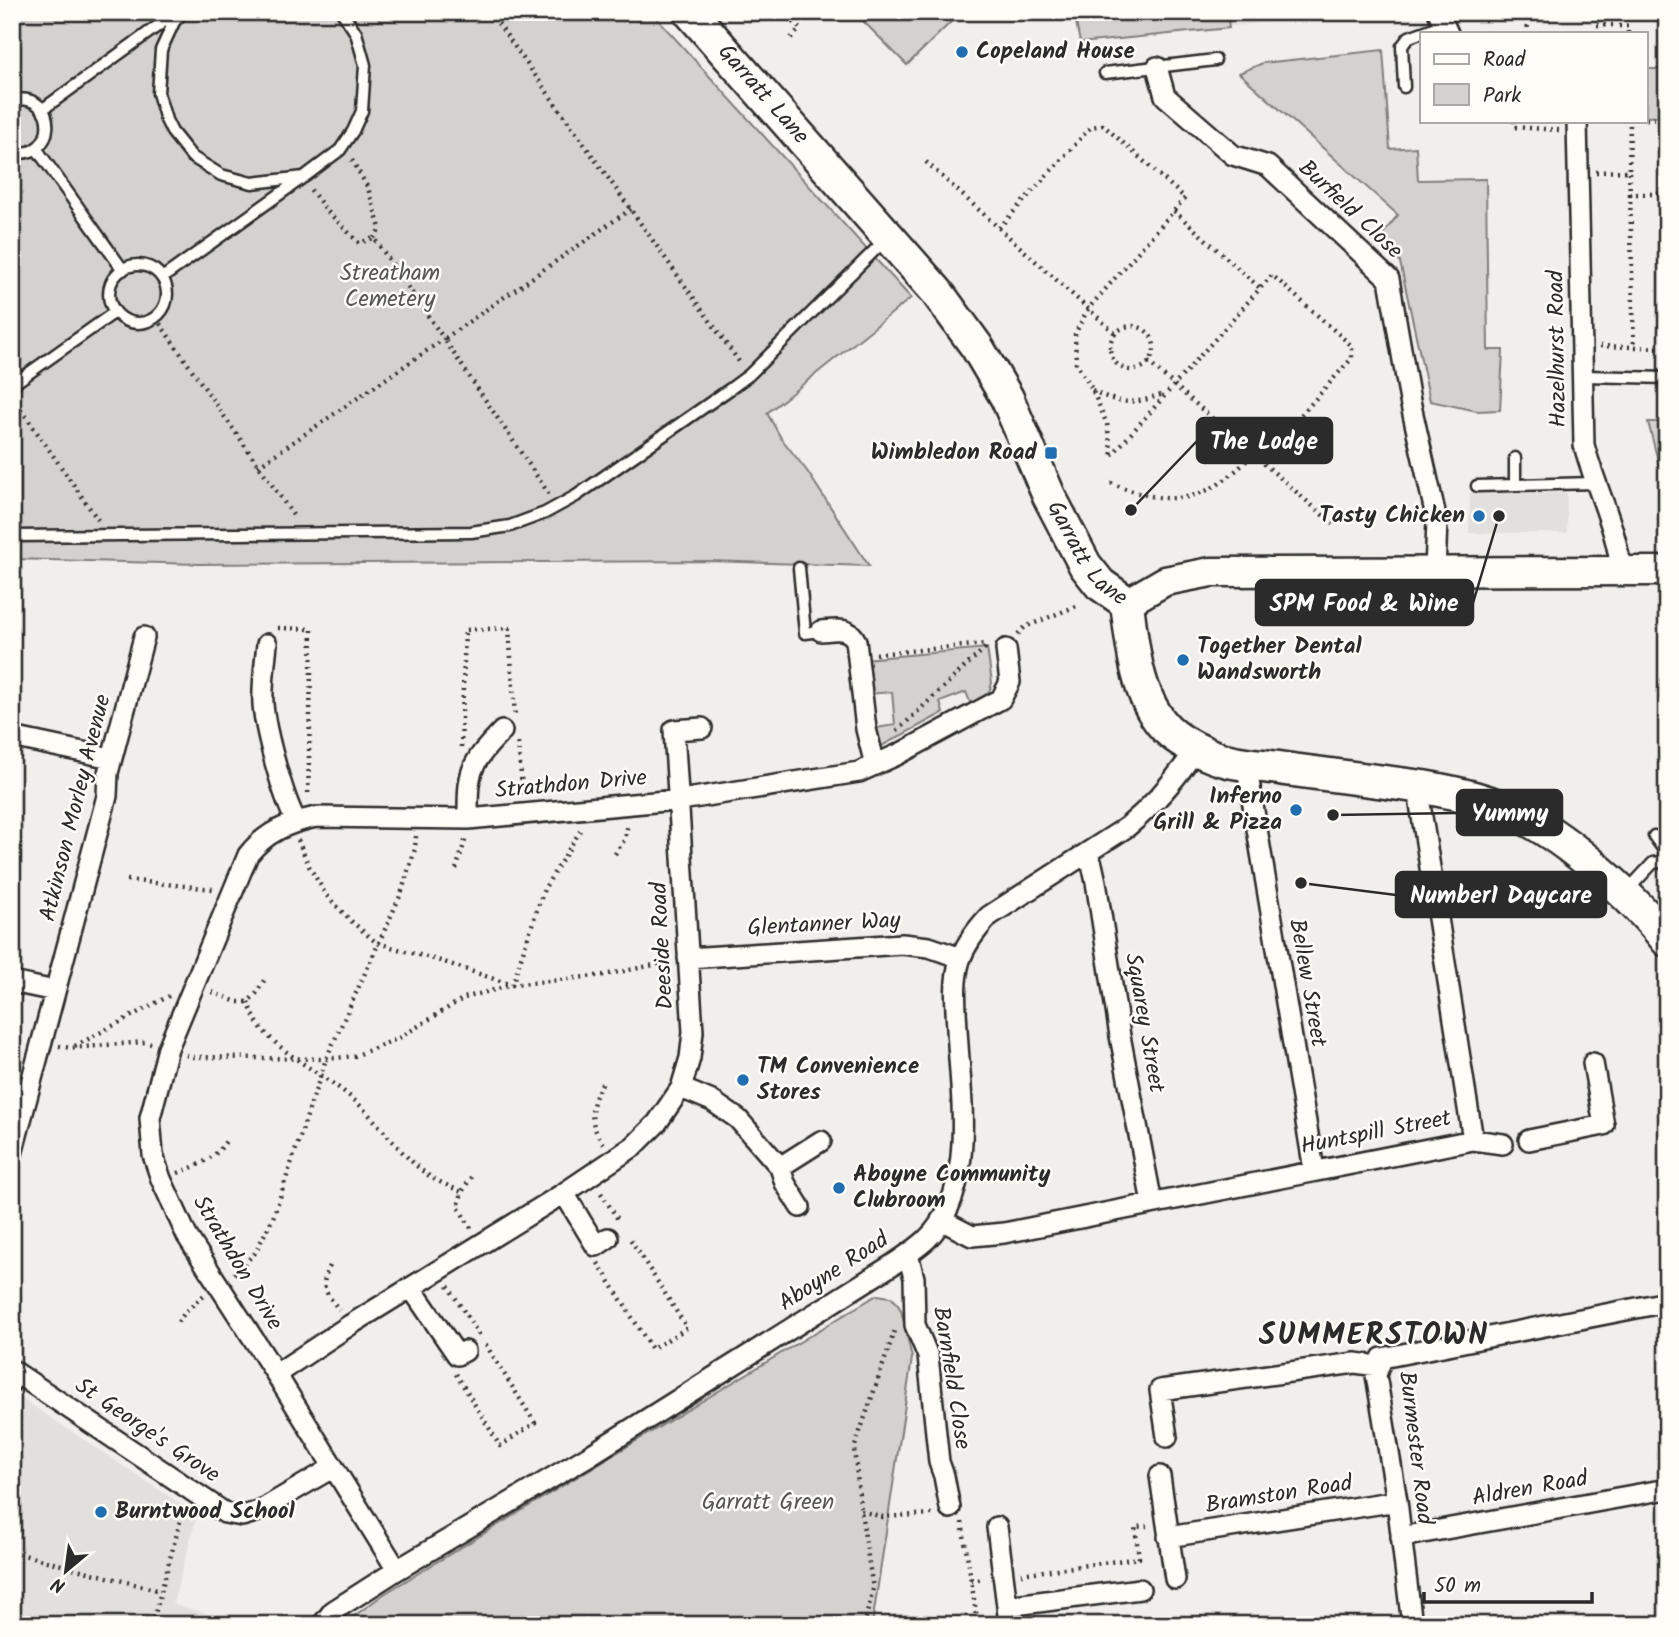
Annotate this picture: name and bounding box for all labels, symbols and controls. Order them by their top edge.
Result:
legend [1420,32,1648,122]
place label: Copeland House [976,34,1135,70]
street label: Garratt Lane [708,36,817,153]
marker: Copeland House [954,44,970,60]
text: Road [1483,44,1526,77]
text: Park [1483,80,1521,113]
street label: Burfield Close [1289,152,1411,268]
park label: Streatham Cemetery [340,256,440,318]
street label: Hazelhurst Road [1539,270,1577,428]
callout: The Lodge [1197,418,1332,463]
text: The Lodge [1210,423,1318,462]
place label: Wimbledon Road [871,435,1038,471]
marker: Wimbledon Road [1043,445,1059,461]
street label: Garratt Lane [1037,495,1135,616]
place label: Tasty Chicken [1319,498,1465,534]
marker: Tasty Chicken [1471,508,1487,524]
callout: SPM Food & Wine [1256,580,1473,625]
text: SPM Food & Wine [1269,585,1459,624]
place label: Together Dental Wandsworth [1197,629,1362,691]
marker: Together Dental Wandsworth [1175,652,1191,668]
street label: Atkinson Morley Avenue [30,691,122,925]
street label: Strathdon Drive [494,760,648,810]
place label: Inferno Grill & Pizza [1154,779,1282,841]
callout: Yummy [1457,790,1562,835]
text: Yummy [1472,795,1549,834]
marker: Inferno Grill & Pizza [1288,802,1304,818]
callout: Number1 Daycare [1396,872,1606,917]
text: Number1 Daycare [1410,877,1592,916]
street label: Deeside Road [642,881,684,1011]
street label: Glentanner Way [747,903,902,947]
street label: Bellew Street [1278,916,1336,1051]
street label: Squarey Street [1114,950,1174,1097]
place label: TM Convenience Stores [757,1049,919,1111]
marker: TM Convenience Stores [735,1072,751,1088]
street label: Huntspill Street [1298,1101,1455,1165]
place label: Aboyne Community Clubroom [853,1157,1050,1219]
marker: Aboyne Community Clubroom [831,1180,847,1196]
street label: Strathdon Drive [182,1189,292,1337]
street label: Aboyne Road [772,1223,897,1321]
street label: Barnfield Close [922,1304,980,1452]
district label: SUMMERSTOWN [1259,1312,1489,1360]
street label: St George's Grove [67,1369,227,1493]
street label: Burmester Road [1388,1369,1442,1527]
street label: Aldren Road [1469,1461,1591,1517]
street label: Bramston Road [1203,1466,1355,1524]
park label: Garratt Green [702,1485,834,1521]
place label: Burntwood School [115,1494,295,1530]
marker: Burntwood School [93,1504,109,1520]
north arrow [32,1536,102,1606]
scale bar [1424,1560,1592,1604]
text: N [46,1568,71,1600]
text: 50 m [1434,1570,1481,1603]

